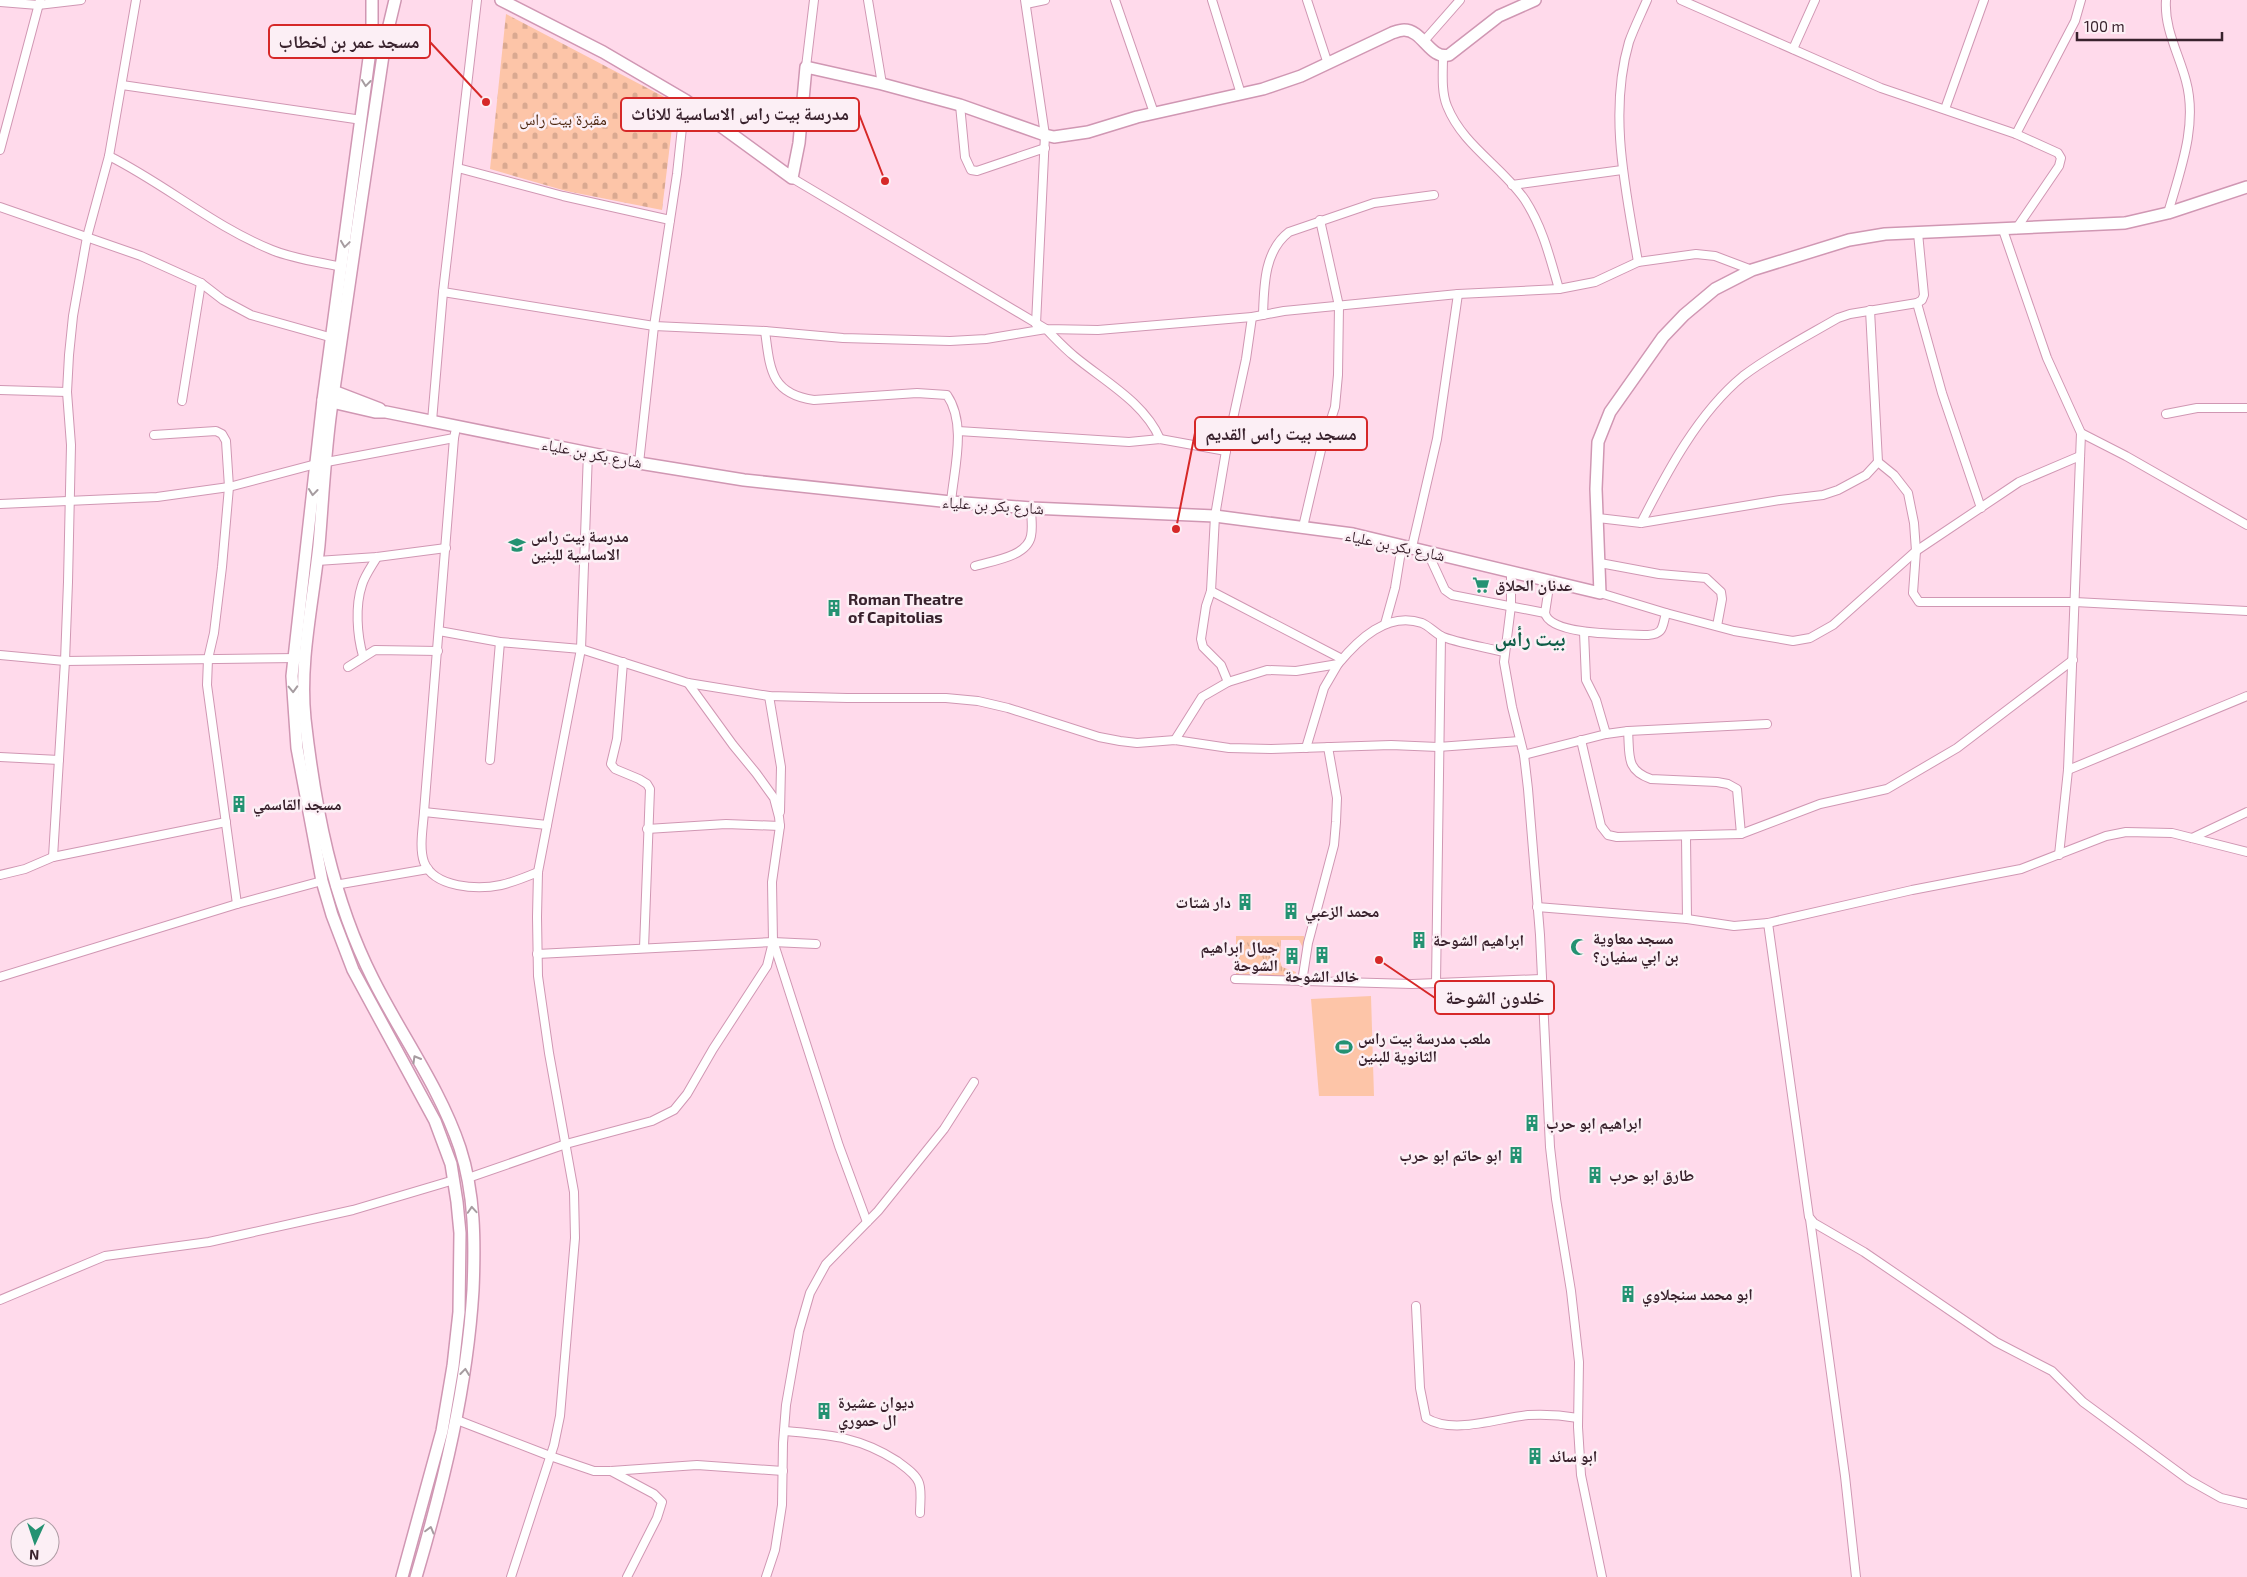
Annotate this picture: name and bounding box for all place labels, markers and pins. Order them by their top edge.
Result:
callout: مسجد عمر بن لخطاب [269,25,430,58]
callout: مدرسة بيت راس الاساسية للاناث [621,98,859,131]
callout: مسجد بيت راس القديم [1195,417,1367,450]
place label: مدرسة بيت راس الاساسية للبنين [531,526,629,564]
school or university icon: مدرسة بيت راس الاساسية للبنين [507,535,527,555]
supermarket icon: عدنان الحلاق [1471,575,1491,595]
place label: عدنان الحلاق [1495,575,1572,595]
place label: Roman Theatre of Capitolias [848,589,963,626]
building icon: Roman Theatre of Capitolias [824,598,844,618]
building icon: مسجد القاسمي [229,794,249,814]
place label: مسجد القاسمي [253,794,342,817]
place label: دار شتات [1176,892,1231,911]
building icon: دار شتات [1235,892,1255,912]
building icon: محمد الزعبي [1281,901,1301,921]
place label: محمد الزعبي [1305,901,1379,924]
place label: مسجد معاوية بن ابي سفيان؟ [1593,928,1679,969]
building icon: ابراهيم الشوحة [1409,930,1429,950]
place label: ابراهيم الشوحة [1433,930,1524,952]
place label: جمال ابراهيم الشوحة [1200,937,1278,974]
mosque icon: مسجد معاوية بن ابي سفيان؟ [1569,937,1589,957]
building icon: خالد الشوحة [1312,945,1332,965]
building icon: جمال ابراهيم الشوحة [1282,946,1302,966]
place label: خالد الشوحة [1285,966,1359,985]
callout: خلدون الشوحة [1435,981,1554,1014]
place label: ملعب مدرسة بيت راس الثانوية للبنين [1358,1028,1491,1066]
sports icon: ملعب مدرسة بيت راس الثانوية للبنين [1334,1037,1354,1057]
building icon: ابراهيم ابو حرب [1522,1113,1542,1133]
place label: ابراهيم ابو حرب [1546,1113,1642,1135]
place label: ابو حاتم ابو حرب [1399,1145,1502,1167]
building icon: ابو حاتم ابو حرب [1506,1145,1526,1165]
building icon: طارق ابو حرب [1585,1165,1605,1185]
place label: طارق ابو حرب [1609,1165,1694,1185]
building icon: ابو محمد سنجلاوي [1618,1284,1638,1304]
place label: ابو محمد سنجلاوي [1642,1284,1753,1307]
place label: ديوان عشيرة ال حموري [838,1392,914,1433]
building icon: ديوان عشيرة ال حموري [814,1401,834,1421]
building icon: ابو سائد [1525,1446,1545,1466]
place label: ابو سائد [1549,1446,1597,1466]

